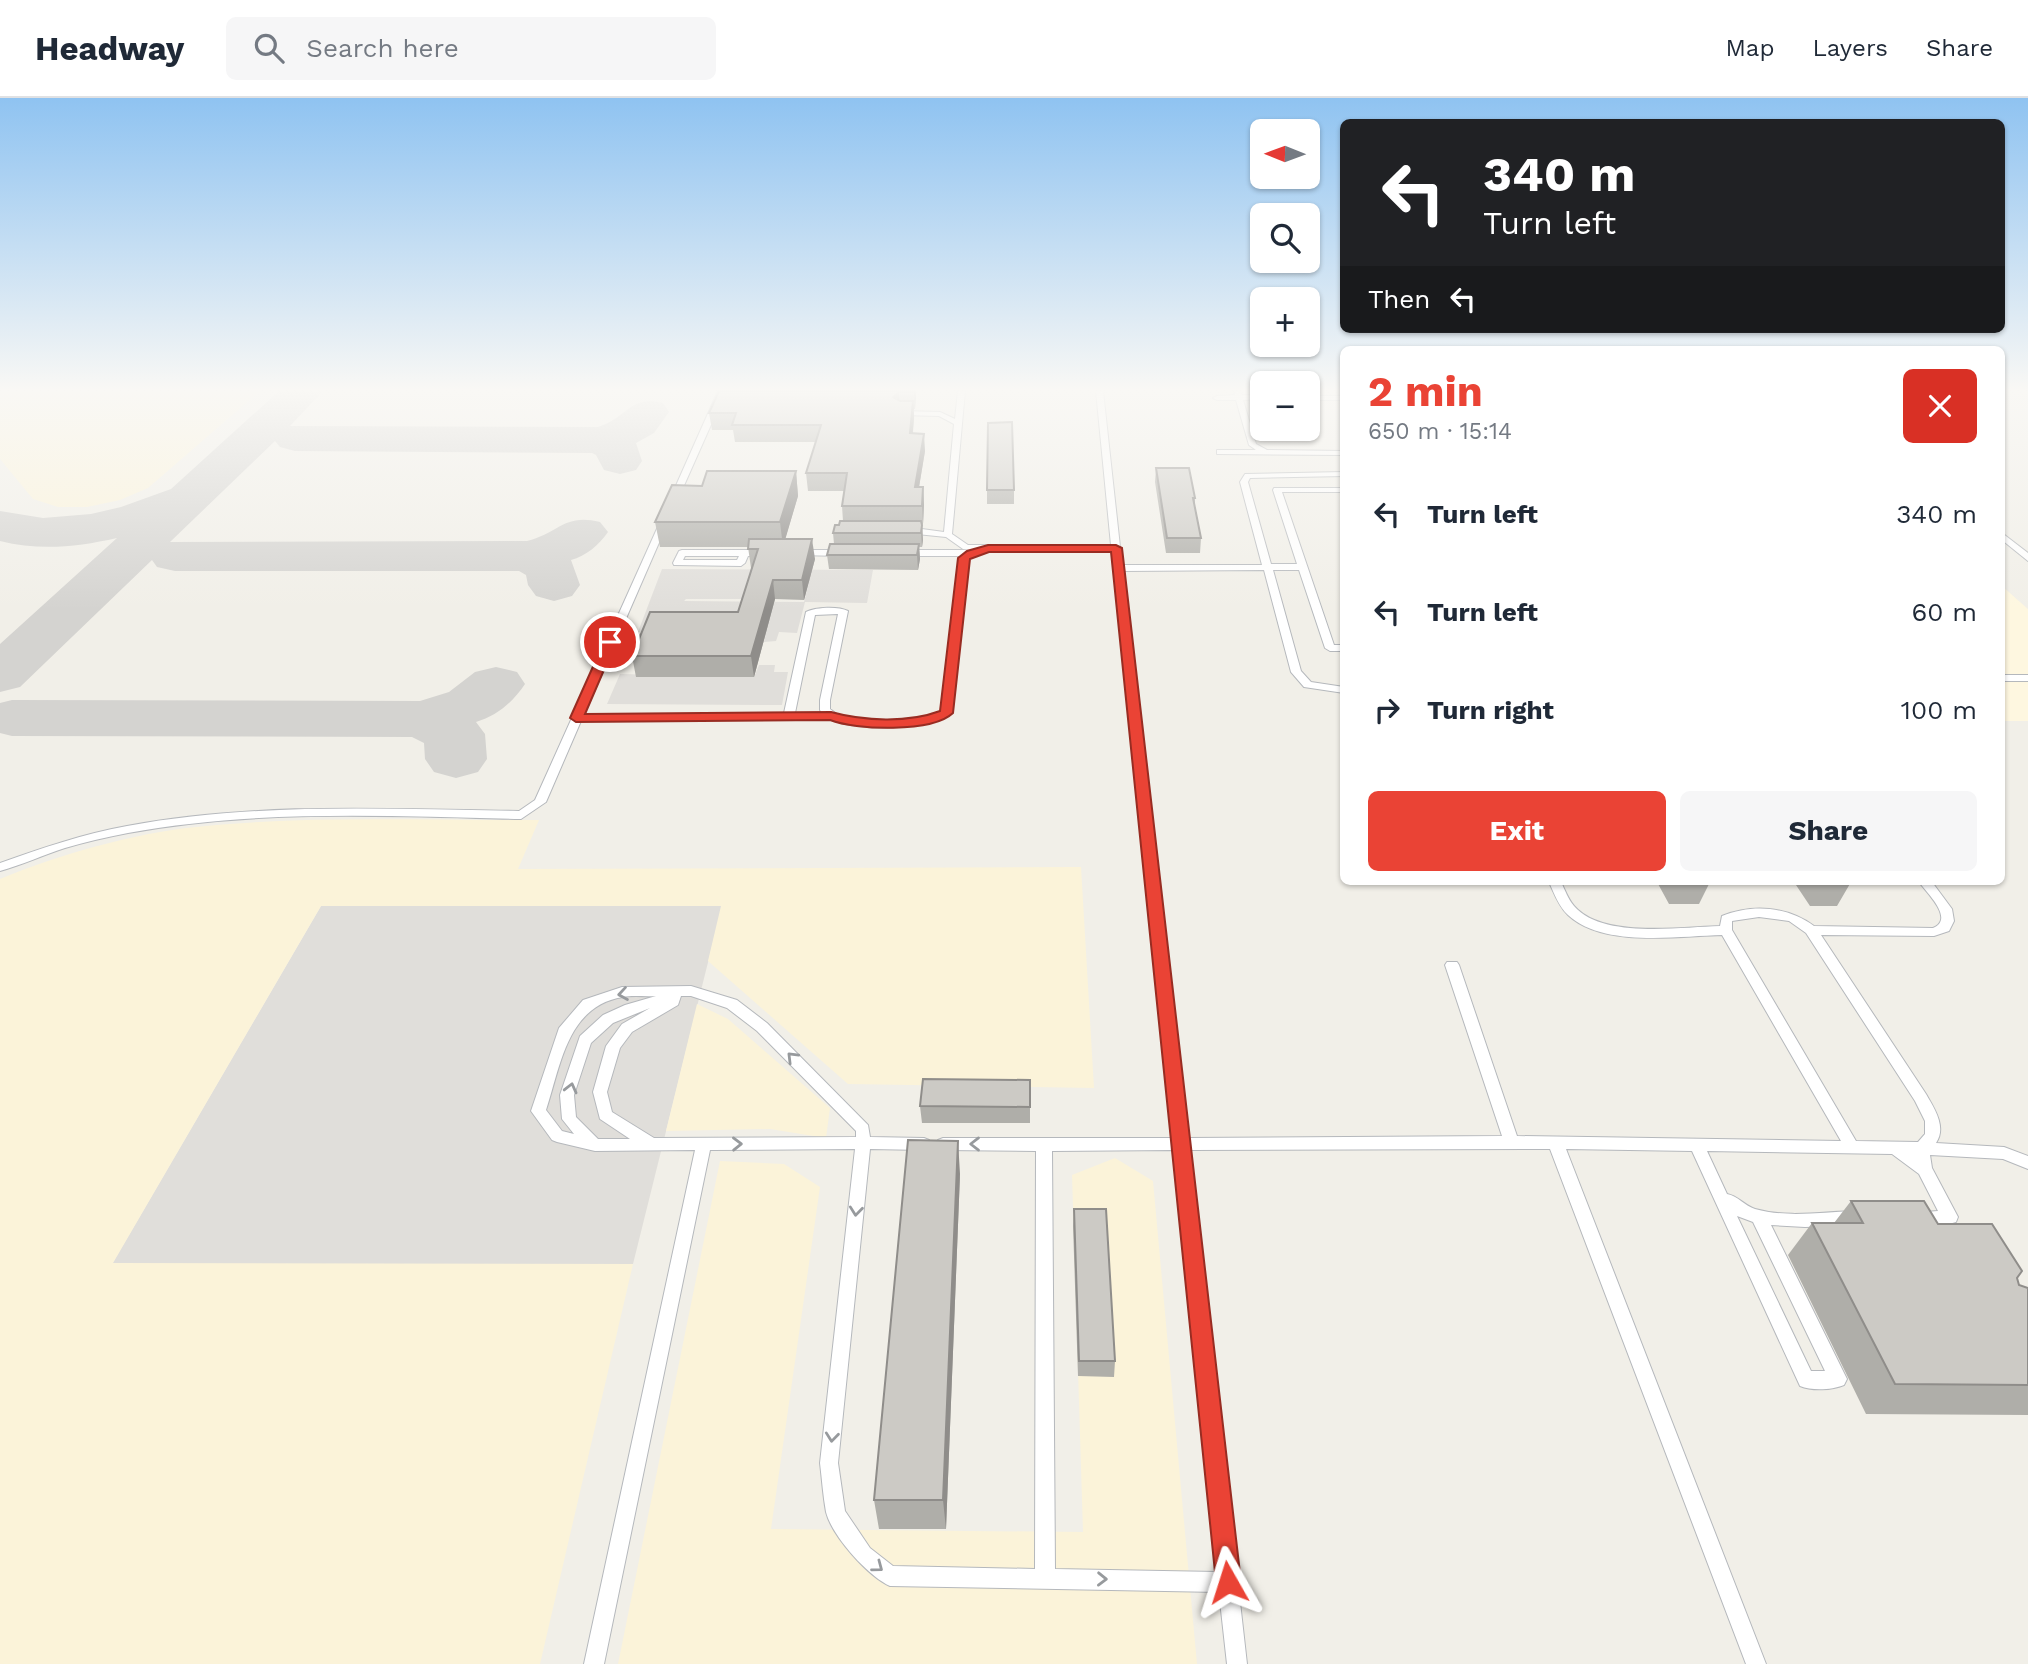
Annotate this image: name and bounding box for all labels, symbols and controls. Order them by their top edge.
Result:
search box [226,17,716,80]
text: Headway [35,29,184,68]
icon: search [250,29,288,67]
text: Search here [306,33,459,63]
text: Map [1726,34,1774,62]
text: Layers [1812,34,1888,62]
text: Share [1926,34,1993,62]
north arrow [1250,119,1320,189]
map controls [1250,119,1320,441]
text: 340 m [1483,145,1635,203]
icon: left [1368,147,1459,238]
button: search [1250,203,1320,273]
text: Turn left [1483,204,1616,242]
icon: left [1444,280,1482,318]
text: Then [1368,284,1430,314]
button: + [1250,287,1320,357]
text: 2 min [1368,367,1483,416]
button: close [1903,369,1977,443]
button: − [1250,371,1320,441]
text: 650 m · 15:14 [1368,418,1512,445]
icon: left [1368,495,1406,533]
text: Turn left [1427,499,1538,529]
text: 340 m [1896,499,1977,529]
icon: left [1368,593,1406,631]
text: Turn left [1427,597,1538,627]
text: 60 m [1911,597,1977,627]
pin [580,612,640,672]
icon: arrive [591,623,629,661]
icon: right [1368,691,1406,729]
text: Turn right [1427,695,1554,725]
text: 100 m [1901,695,1977,725]
button: Exit [1368,791,1666,871]
button: Share [1680,791,1977,871]
one-way arrow [617,986,629,1001]
one-way arrow [787,1053,800,1066]
one-way arrow [562,1082,577,1094]
one-way arrow [732,1136,743,1151]
one-way arrow [970,1136,980,1152]
one-way arrow [849,1206,864,1217]
one-way arrow [825,1432,840,1443]
position arrow [1191,1545,1265,1619]
one-way arrow [870,1558,883,1571]
one-way arrow [1097,1572,1108,1587]

